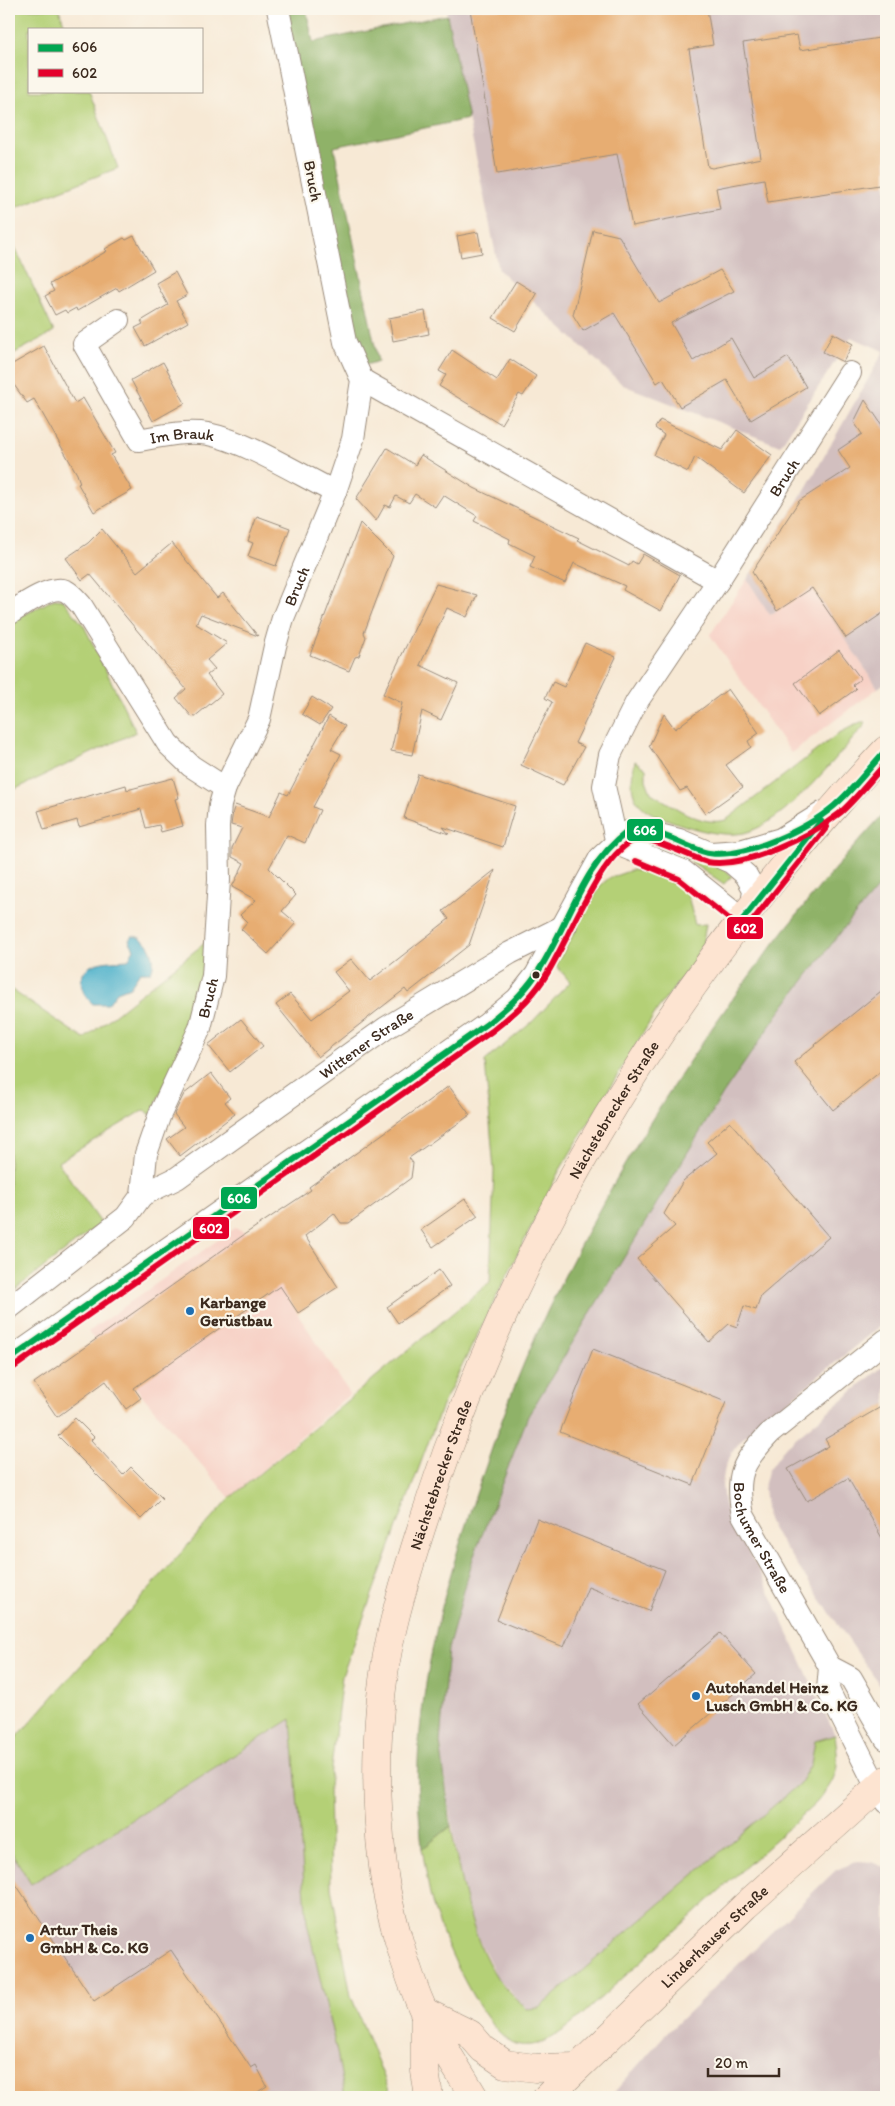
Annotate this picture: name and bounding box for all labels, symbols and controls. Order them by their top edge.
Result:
legend [28,28,202,92]
text: 606 [72,38,97,56]
text: 602 [72,64,97,82]
street label: Bruch [300,159,326,204]
street label: Im Brauk [148,423,217,447]
street label: Bruch [765,454,803,500]
street label: Bruch [280,563,313,609]
line badge: 606 [626,818,664,842]
text: 606 [633,822,657,839]
line badge: 602 [726,916,764,940]
text: 602 [733,920,757,937]
unlabelled marker [531,970,541,980]
street label: Bruch [193,975,222,1020]
street label: Wittener Straße [315,1004,417,1083]
street label: Nächstebrecker Straße [564,1037,663,1182]
line badge: 606 [220,1186,258,1210]
text: 606 [227,1190,251,1207]
line badge: 602 [192,1216,230,1240]
text: 602 [199,1220,223,1237]
place label: Karbange Gerüstbau [200,1293,272,1330]
marker: Karbange Gerüstbau [184,1305,196,1317]
street label: Nächstebrecker Straße [405,1396,476,1552]
street label: Bochumer Straße [730,1482,795,1596]
place label: Autohandel Heinz Lusch GmbH & Co. KG [705,1678,858,1715]
marker: Autohandel Heinz Lusch GmbH & Co. KG [690,1690,702,1702]
street label: Linderhauser Straße [657,1881,772,1992]
place label: Artur Theis GmbH & Co. KG [39,1920,149,1957]
marker: Artur Theis GmbH & Co. KG [24,1932,36,1944]
scale bar [708,2046,779,2078]
text: 20 m [715,2054,749,2072]

